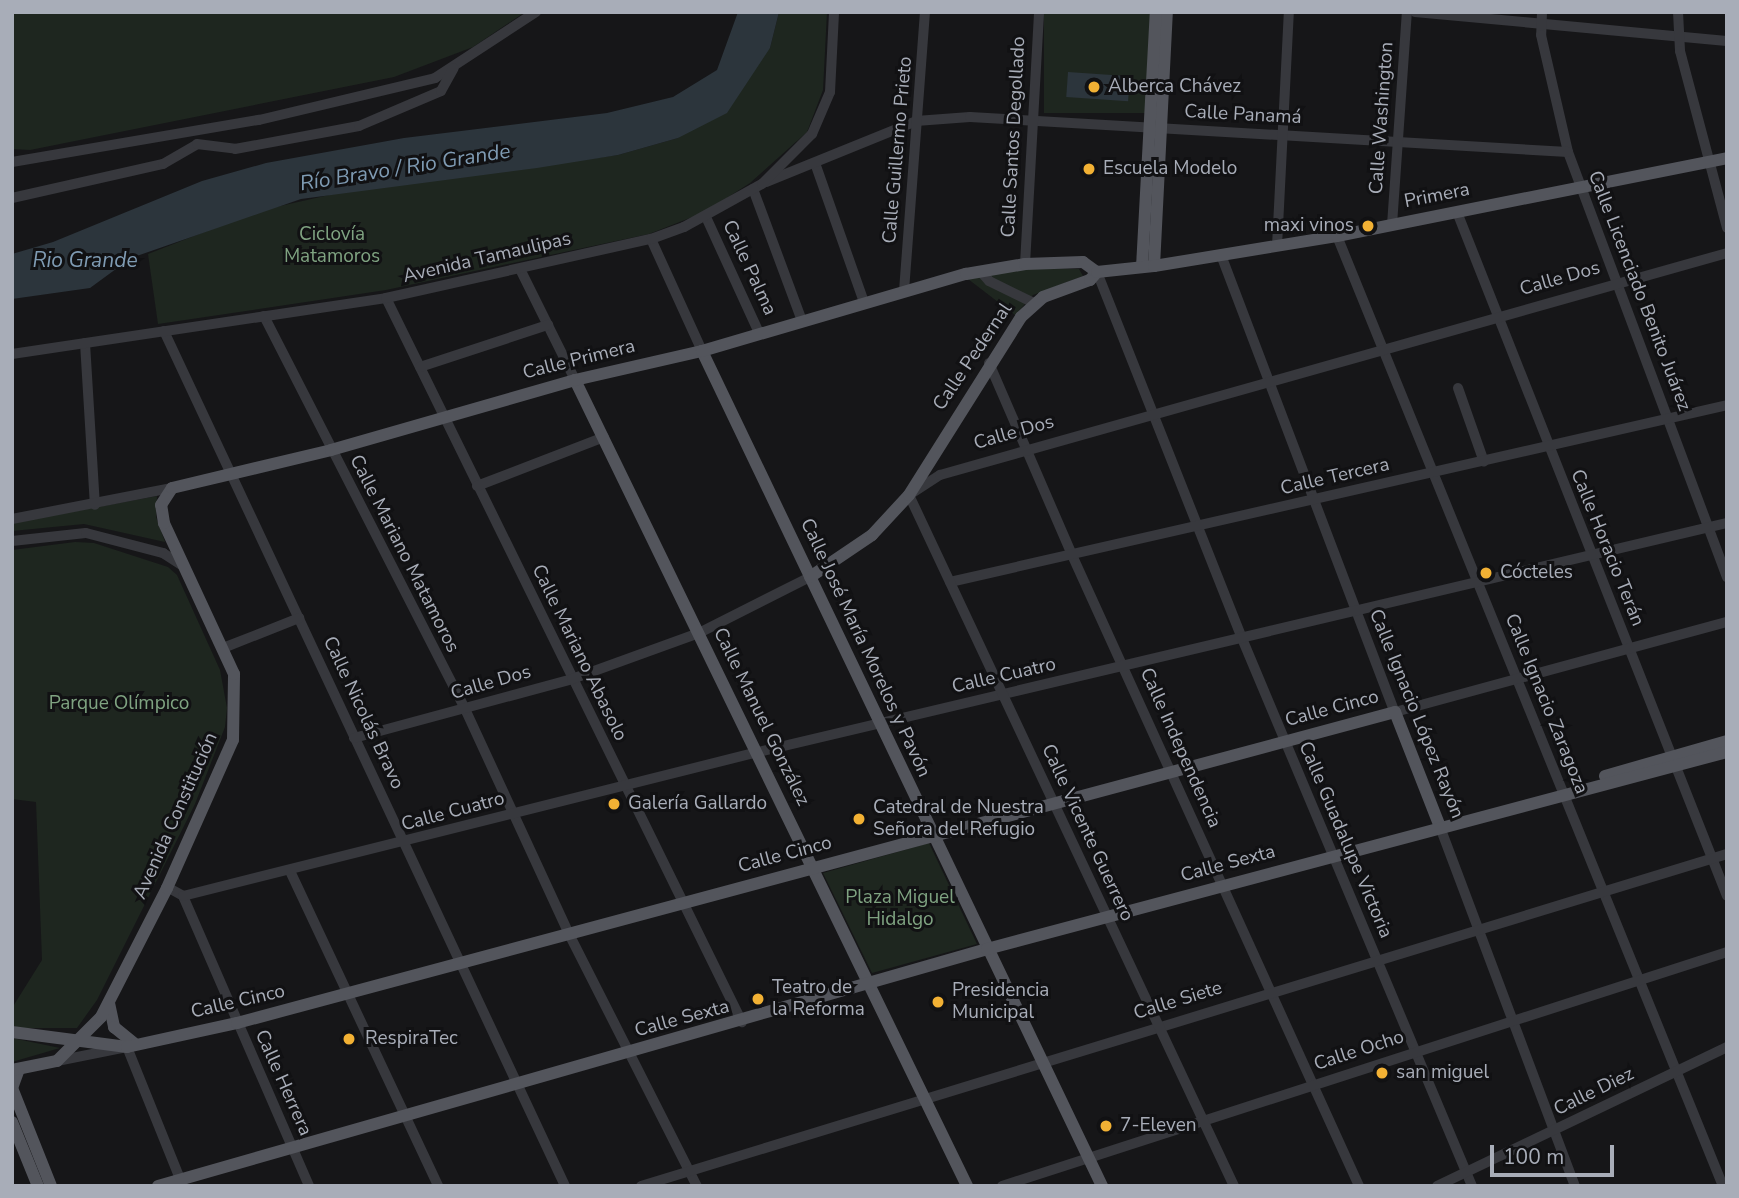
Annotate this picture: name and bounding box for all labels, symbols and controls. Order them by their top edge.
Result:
street label: Calle Santos Degollado [997,36,1031,238]
street label: Calle Washington [1365,41,1399,195]
street label: Calle Guillermo Prieto [878,56,918,244]
place label: Alberca Chávez [1108,76,1241,98]
marker: Alberca Chávez [1086,79,1102,95]
street label: Calle Panamá [1184,101,1302,129]
water label: Río Bravo / Rio Grande [298,138,512,196]
place label: Escuela Modelo [1103,158,1237,180]
marker: Escuela Modelo [1081,161,1097,177]
street label: Calle Licenciado Benito Juárez [1583,168,1695,414]
street label: Primera [1402,178,1472,214]
place label: maxi vinos [1264,215,1354,237]
street label: Calle Palma [717,217,781,319]
marker: maxi vinos [1360,218,1376,234]
park label: Ciclovía Matamoros [284,224,380,268]
street label: Avenida Tamaulipas [401,228,573,288]
water label: Rio Grande [32,247,138,273]
street label: Calle Dos [1517,257,1603,301]
street label: Calle Pedernal [929,299,1017,415]
street label: Calle Primera [521,335,637,385]
street label: Calle Dos [971,411,1057,455]
street label: Calle Mariano Matamoros [344,451,464,657]
street label: Calle Tercera [1278,453,1392,501]
street label: Calle Horacio Terán [1565,466,1649,630]
street label: Calle José María Morelos y Pavón [795,515,935,781]
street label: Calle Mariano Abasolo [526,561,632,745]
place label: Cócteles [1500,562,1573,584]
marker: Cócteles [1478,565,1494,581]
street label: Calle Ignacio López Rayón [1364,606,1468,822]
street label: Calle Ignacio Zaragoza [1499,611,1593,797]
street label: Calle Manuel González [708,624,814,810]
street label: Calle Nicolás Bravo [318,633,408,793]
street label: Calle Cuatro [950,653,1058,699]
street label: Calle Dos [448,661,534,705]
street label: Calle Independencia [1134,664,1226,832]
street label: Calle Cinco [1283,686,1381,732]
park label: Parque Olímpico [49,693,189,715]
street label: Avenida Constitución [129,729,223,903]
street label: Calle Guadalupe Victoria [1293,738,1397,942]
street label: Calle Vicente Guerrero [1036,741,1138,925]
street label: Calle Cuatro [399,787,507,837]
place label: Galería Gallardo [628,793,767,815]
marker: Galería Gallardo [606,796,622,812]
place label: Catedral de Nuestra Señora del Refugio [873,797,1044,841]
marker: Catedral de Nuestra Señora del Refugio [851,811,867,827]
street label: Calle Cinco [736,832,834,878]
street label: Calle Sexta [1178,840,1278,888]
park label: Plaza Miguel Hidalgo [845,887,955,931]
place label: Teatro de la Reforma [772,977,865,1021]
street label: Calle Siete [1131,977,1225,1025]
street label: Calle Cinco [189,980,287,1024]
place label: Presidencia Municipal [952,980,1049,1024]
marker: Teatro de la Reforma [750,991,766,1007]
marker: Presidencia Municipal [930,994,946,1010]
street label: Calle Sexta [632,995,732,1043]
street label: Calle Herrera [249,1026,317,1140]
street label: Calle Ocho [1311,1026,1407,1076]
place label: RespiraTec [365,1028,458,1050]
marker: RespiraTec [339,1029,359,1049]
place label: san miguel [1396,1062,1489,1084]
street label: Calle Diez [1550,1063,1638,1121]
marker: san miguel [1374,1065,1390,1081]
place label: 7-Eleven [1120,1115,1197,1137]
marker: 7-Eleven [1098,1118,1114,1134]
scale bar [1494,1132,1618,1176]
text: 100 m [1503,1143,1564,1171]

